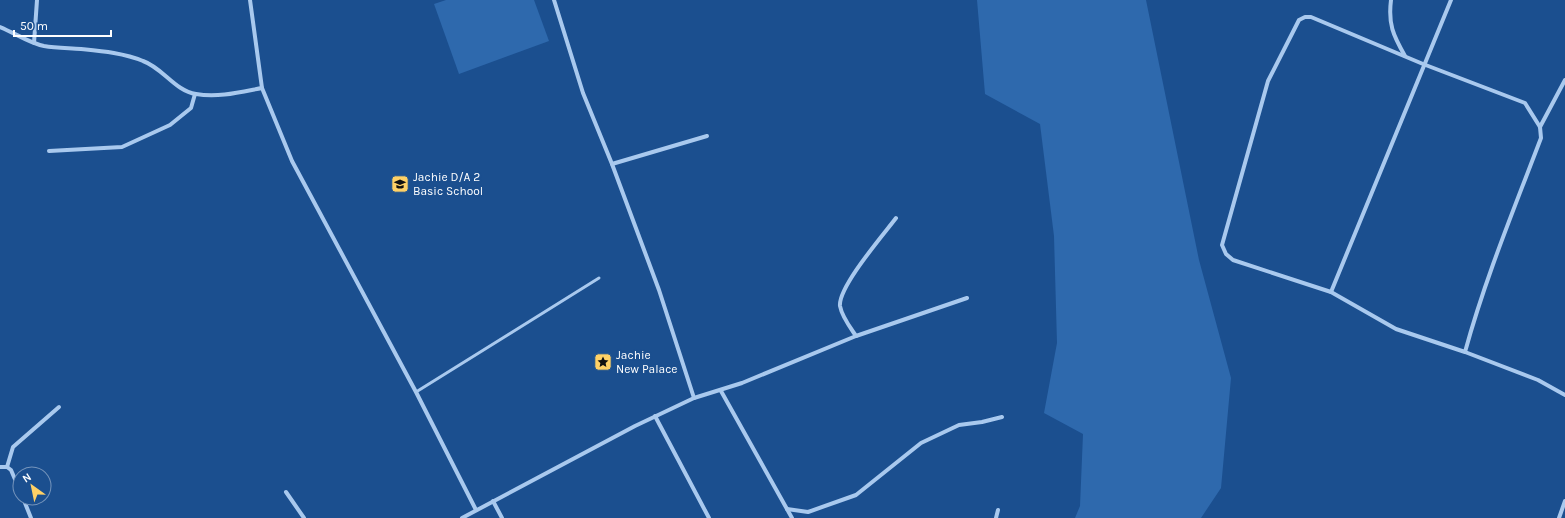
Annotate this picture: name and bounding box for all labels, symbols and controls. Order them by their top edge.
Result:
scale bar [14,12,111,38]
text: 50 m [20,19,48,33]
place label: Jachie D/A 2 Basic School [413,170,483,198]
school or university icon: Jachie D/A 2 Basic School [390,174,410,194]
place label: Jachie New Palace [616,348,677,376]
place icon: Jachie New Palace [593,352,613,372]
north arrow [12,466,52,506]
text: N [20,470,34,486]

